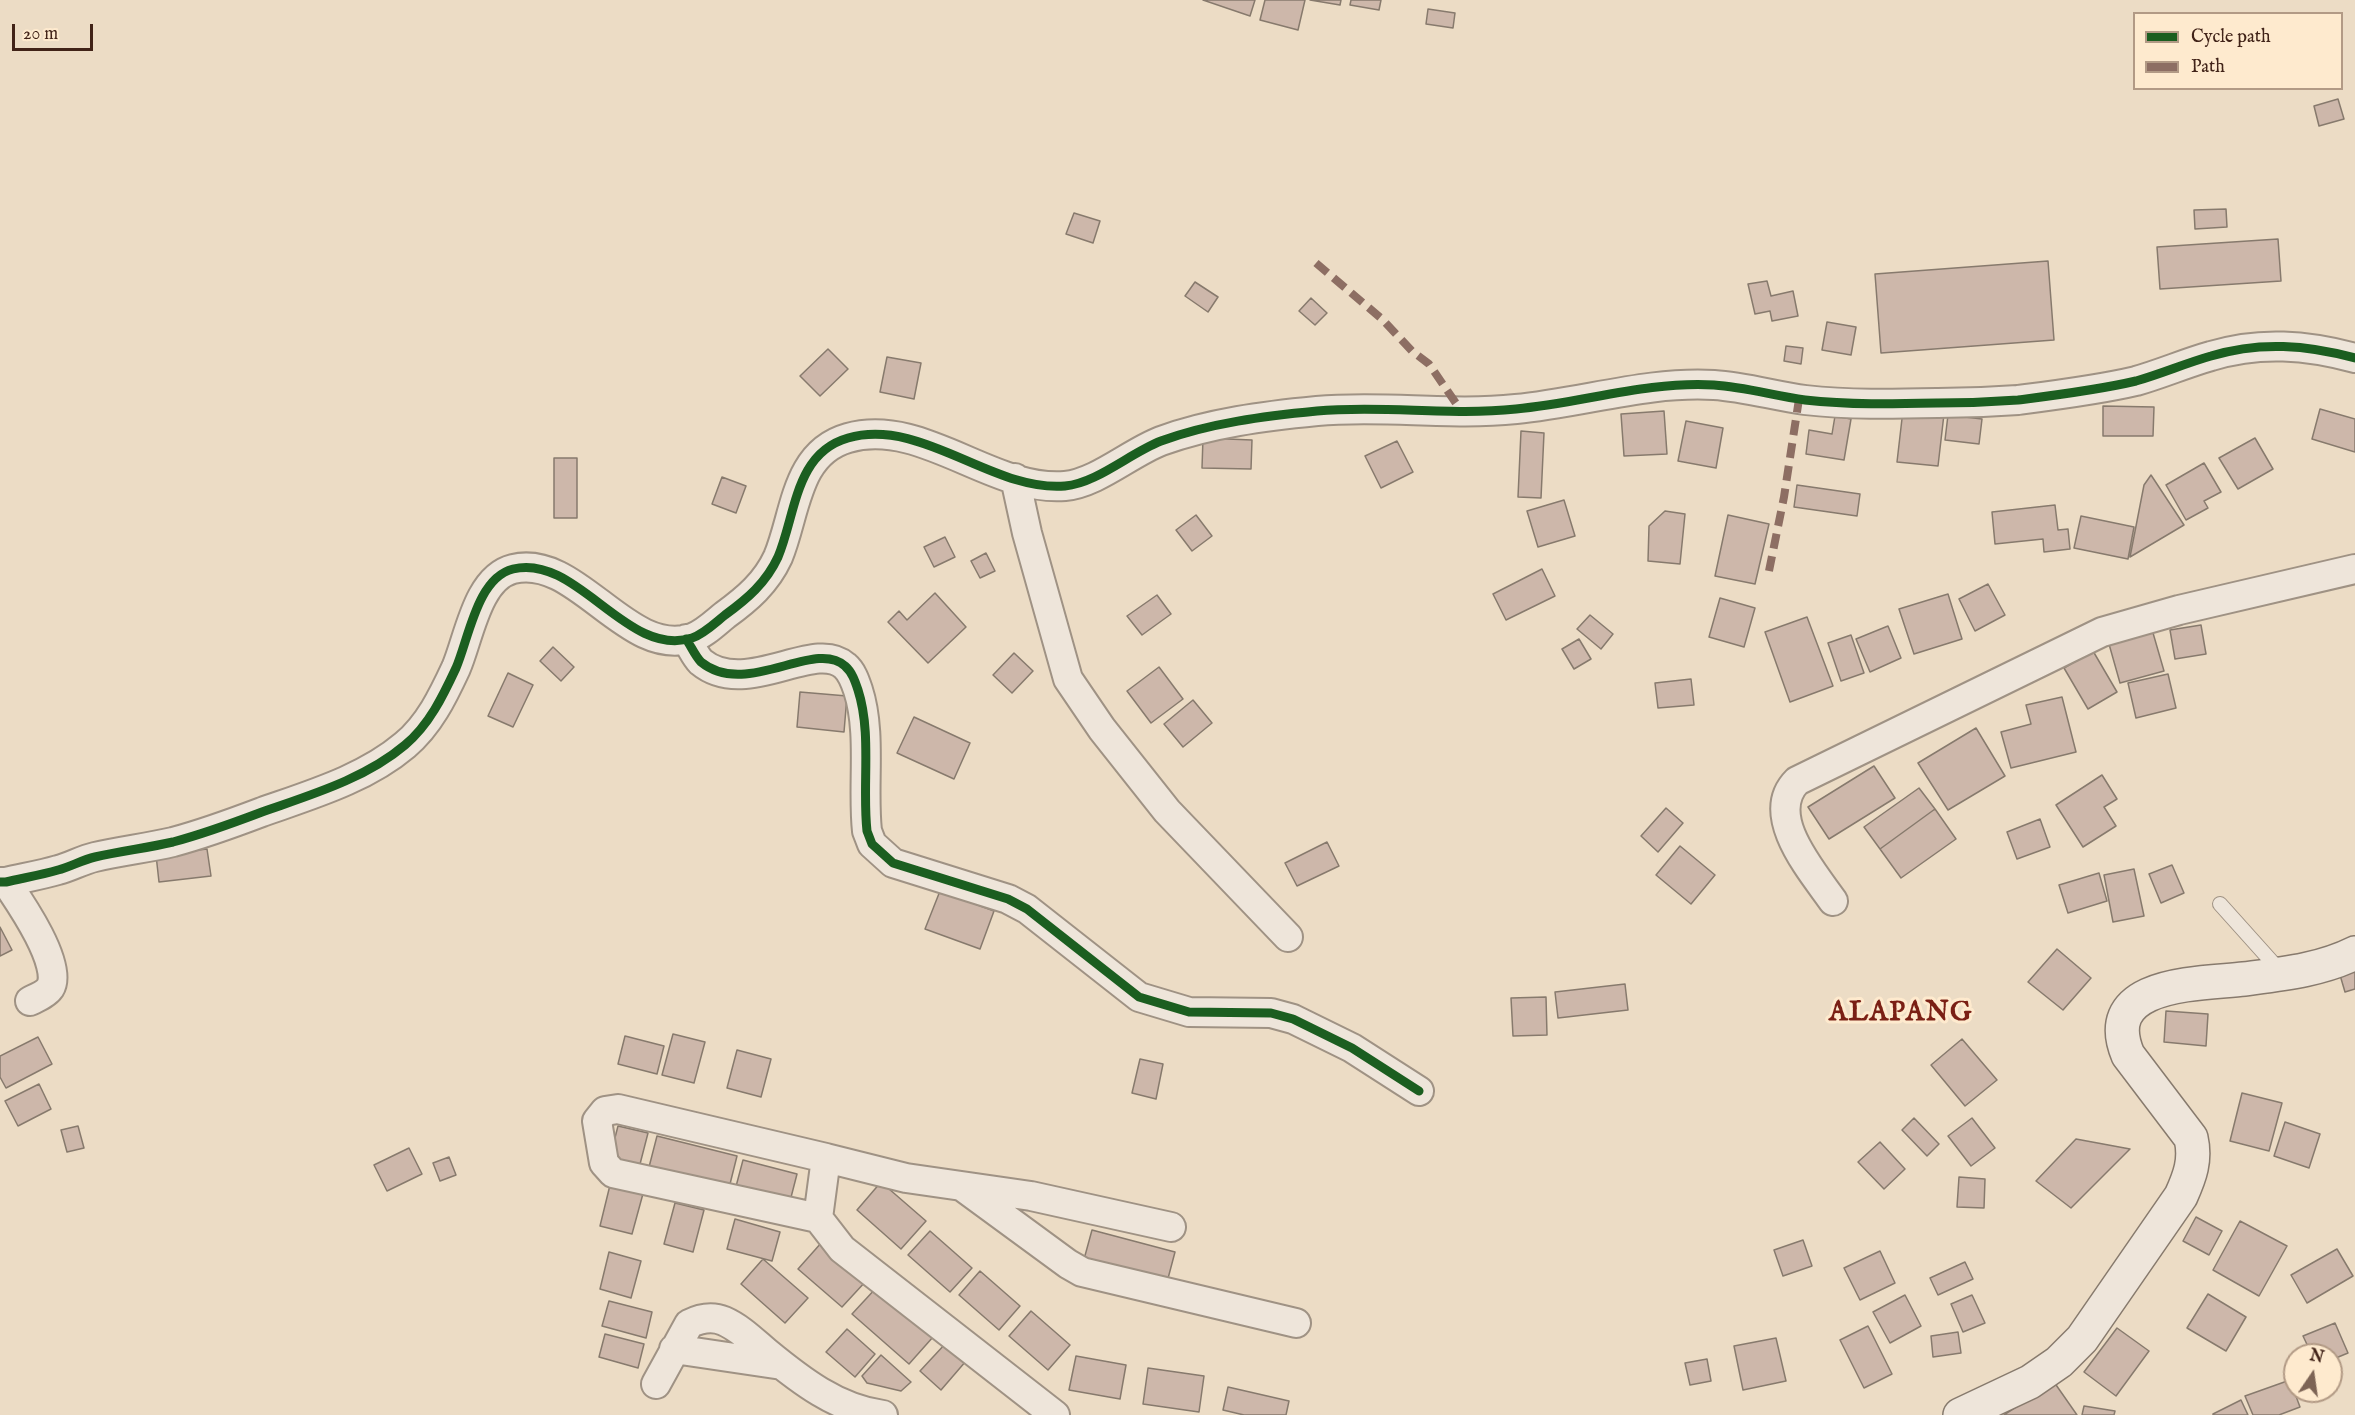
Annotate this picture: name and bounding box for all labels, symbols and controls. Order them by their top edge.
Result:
scale bar [15,12,96,50]
legend [2133,12,2343,90]
text: 20 m [23,23,58,46]
text: Cycle path [2191,26,2271,49]
text: Path [2191,56,2225,79]
district label: ALAPANG [1829,998,1973,1030]
north arrow [2283,1343,2343,1403]
text: N [2308,1346,2326,1369]

